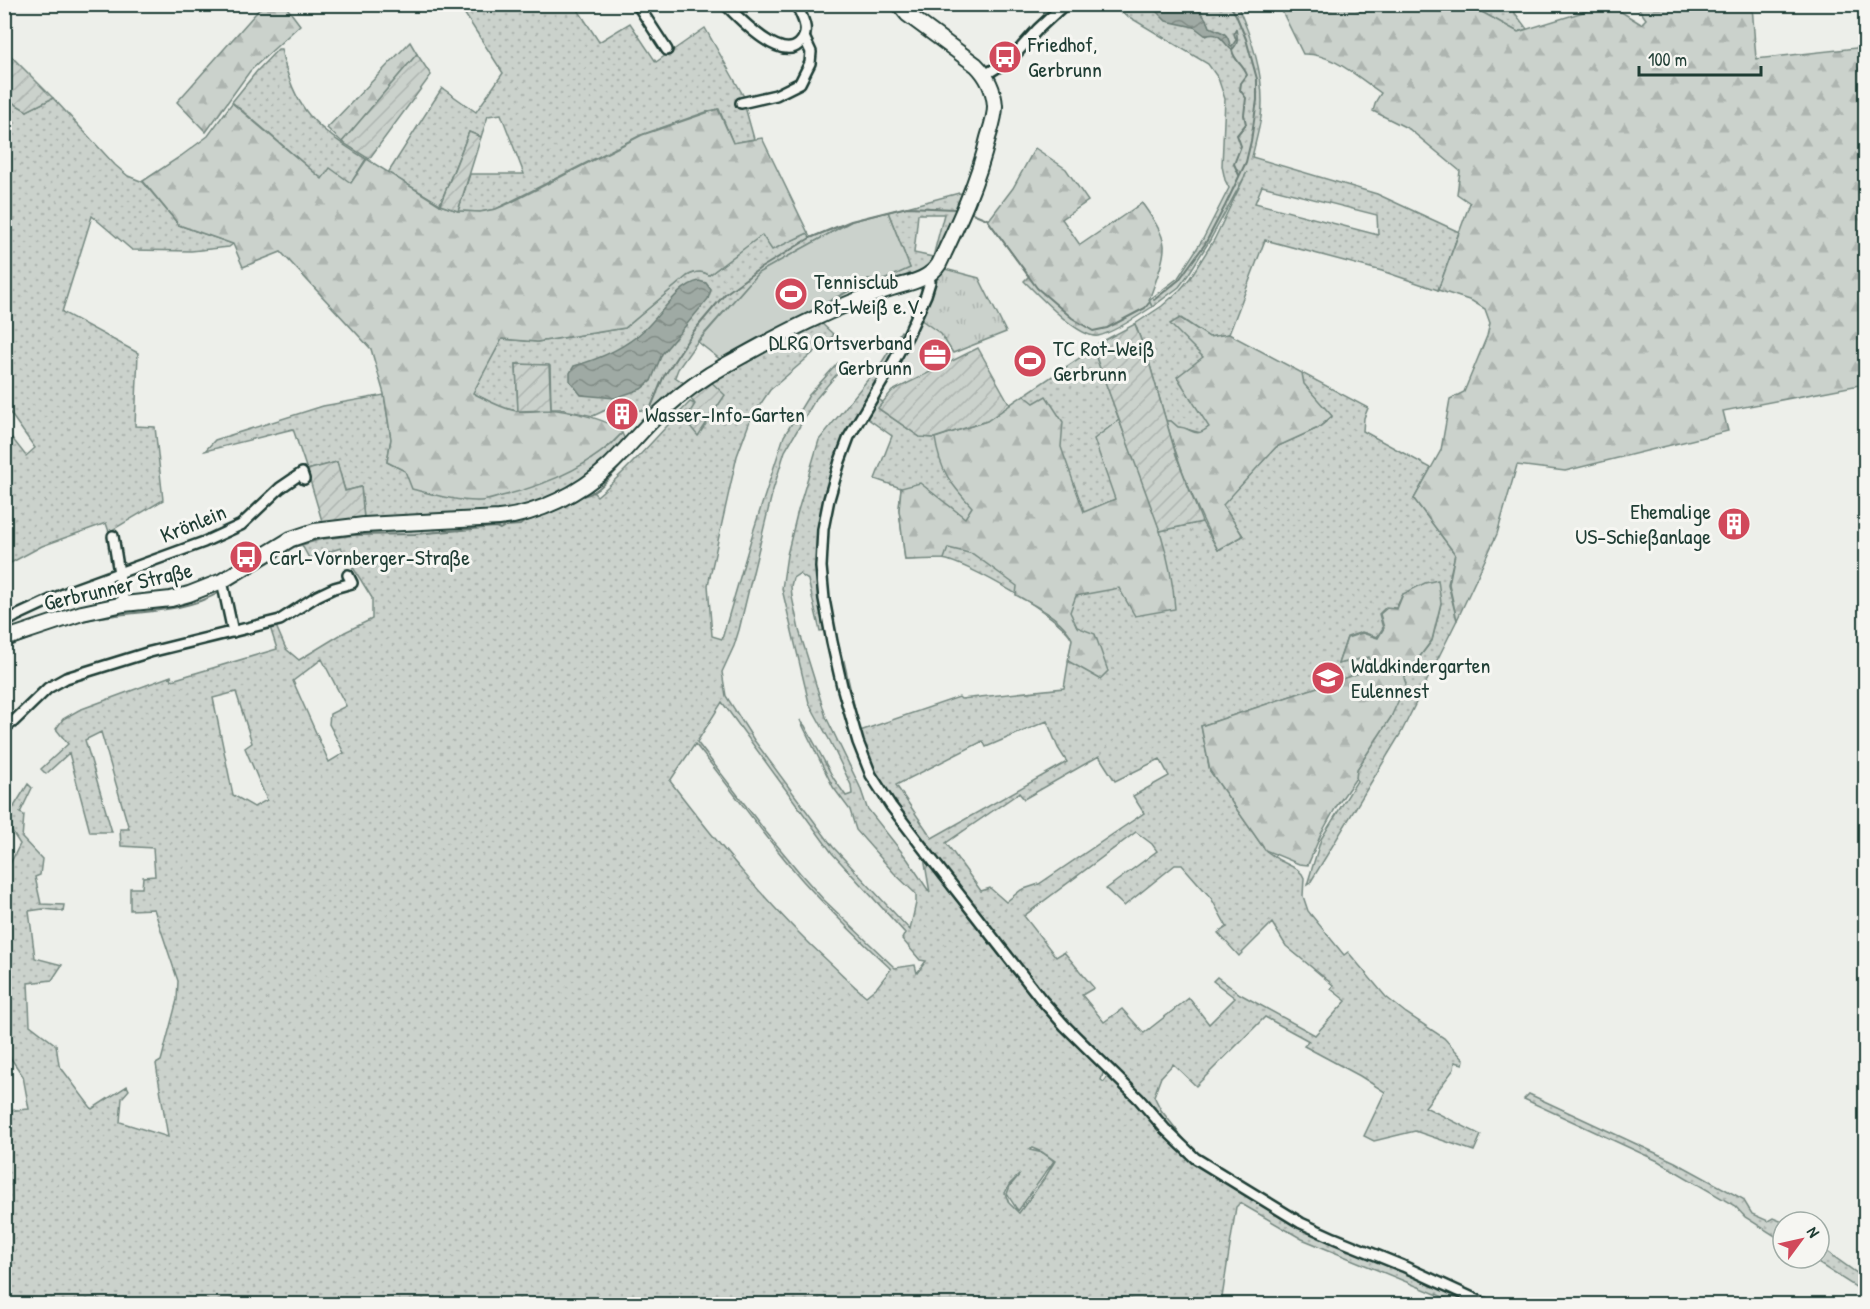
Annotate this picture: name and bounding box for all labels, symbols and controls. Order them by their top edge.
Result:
place label: Friedhof, Gerbrunn [1027,29,1102,84]
bus stop icon: Friedhof, Gerbrunn [987,39,1023,75]
scale bar [1639,39,1760,77]
text: 100 m [1648,47,1687,72]
place label: Tennisclub Rot-Weiß e.V. [814,266,924,321]
sports icon: Tennisclub Rot-Weiß e.V. [773,276,809,312]
place label: DLRG Ortsverband Gerbrunn [769,327,912,382]
place label: TC Rot-Weiß Gerbrunn [1053,333,1155,388]
office icon: DLRG Ortsverband Gerbrunn [917,337,953,373]
sports icon: TC Rot-Weiß Gerbrunn [1012,343,1048,379]
building icon: Wasser-Info-Garten [604,396,640,432]
place label: Wasser-Info-Garten [645,399,805,429]
street label: Krönlein [156,496,230,550]
place label: Ehemalige US-Schießanlage [1575,496,1711,551]
building icon: Ehemalige US-Schießanlage [1716,506,1752,542]
bus stop icon: Carl-Vornberger-Straße [228,539,264,575]
place label: Carl-Vornberger-Straße [269,542,470,572]
street label: Gerbrunner Straße [41,554,195,618]
place label: Waldkindergarten Eulennest [1351,650,1491,705]
school or university icon: Waldkindergarten Eulennest [1310,660,1346,696]
north arrow [1771,1210,1831,1270]
text: N [1802,1222,1825,1242]

